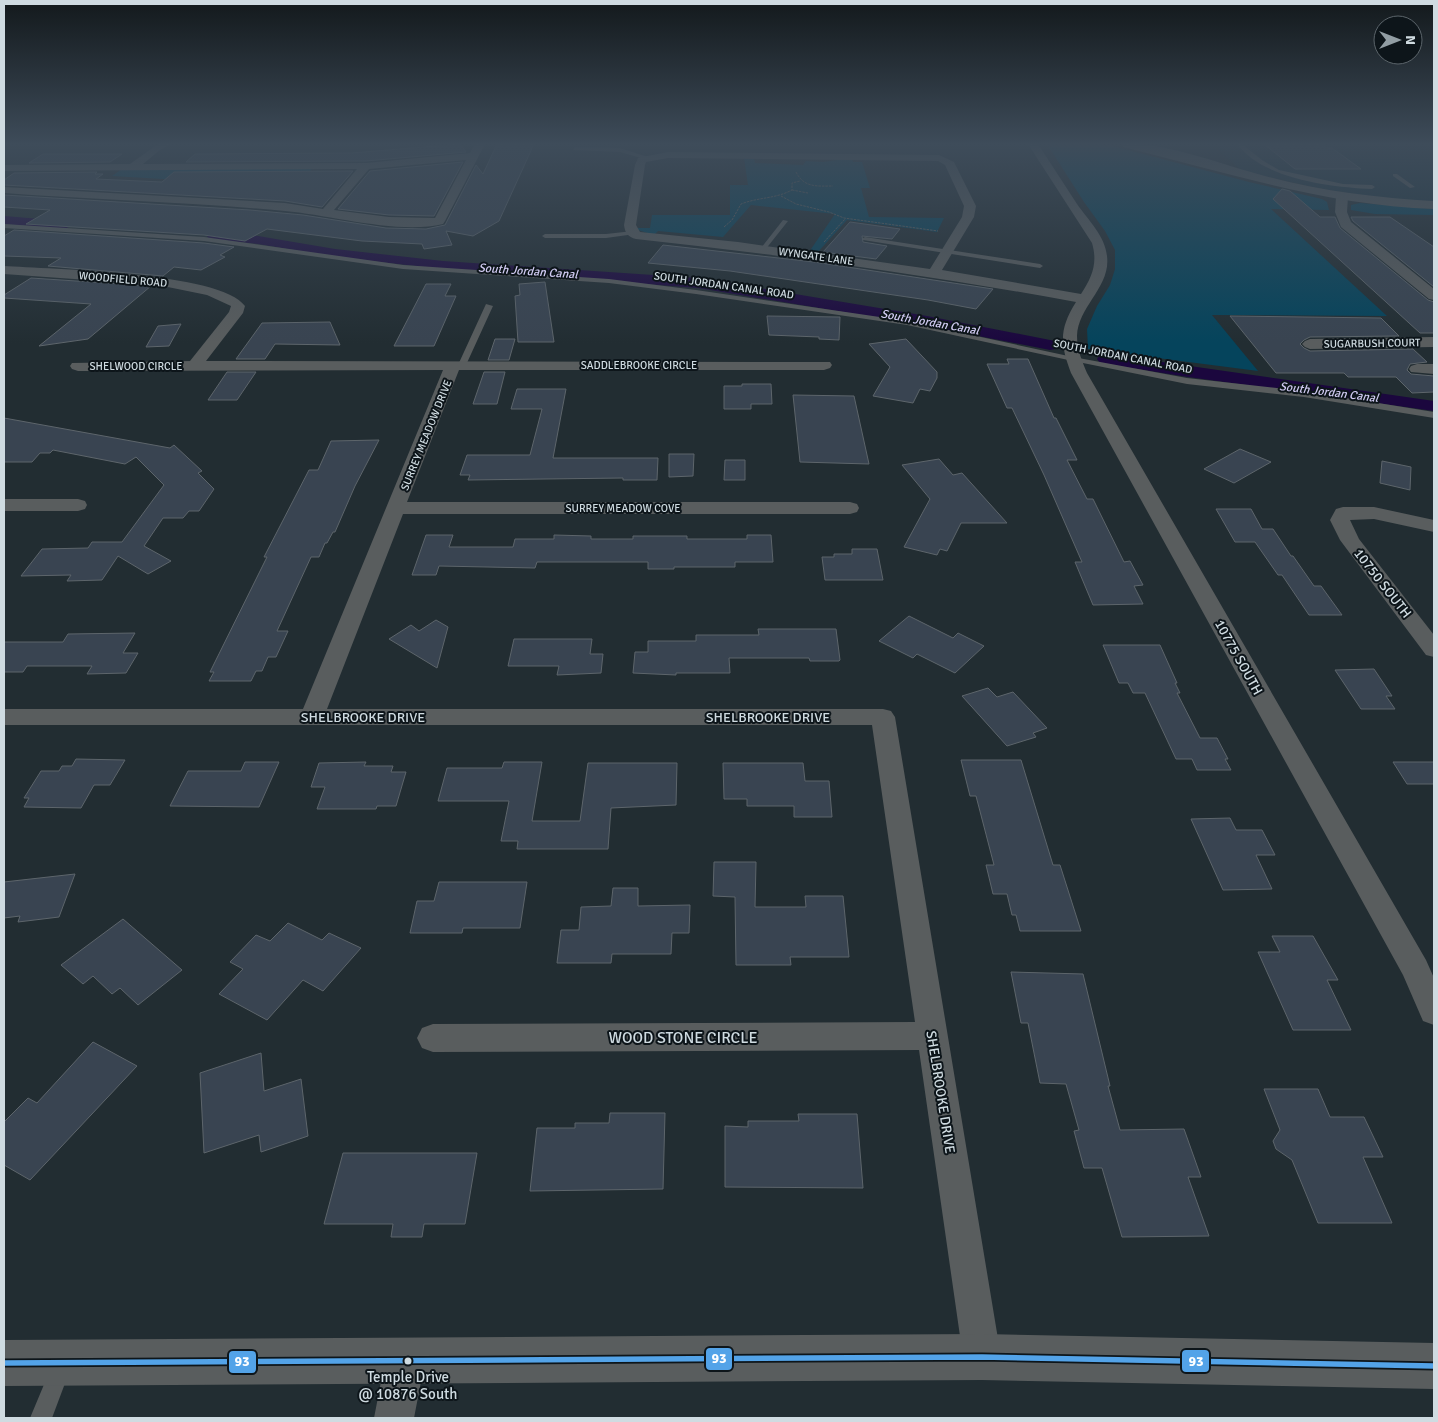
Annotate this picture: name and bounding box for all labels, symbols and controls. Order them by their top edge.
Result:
north arrow [1373,15,1423,65]
text: N [1402,35,1419,45]
street label: WYNGATE LANE [778,245,854,268]
water label: South Jordan Canal [478,261,580,283]
street label: WOODFIELD ROAD [78,269,168,290]
street label: SOUTH JORDAN CANAL ROAD [653,269,795,302]
water label: South Jordan Canal [879,306,982,339]
street label: SUGARBUSH COURT [1324,336,1421,351]
street label: SOUTH JORDAN CANAL ROAD [1052,337,1193,376]
street label: SADDLEBROOKE CIRCLE [581,359,697,372]
street label: SHELWOOD CIRCLE [90,360,183,373]
street label: SURREY MEADOW DRIVE [398,378,455,492]
water label: South Jordan Canal [1278,379,1381,406]
street label: SURREY MEADOW COVE [566,502,681,515]
street label: 10750 SOUTH [1350,545,1415,621]
street label: 10775 SOUTH [1211,617,1266,698]
street label: SHELBROOKE DRIVE [301,709,425,726]
street label: SHELBROOKE DRIVE [706,709,830,726]
street label: WOOD STONE CIRCLE [609,1028,757,1048]
street label: SHELBROOKE DRIVE [922,1029,959,1155]
line badge: 93 [705,1347,733,1371]
line badge: 93 [1181,1349,1210,1373]
line badge: 93 [228,1350,257,1374]
text: 93 [711,1350,727,1367]
text: 93 [234,1353,250,1370]
text: 93 [1188,1353,1204,1370]
marker: Temple Drive @ 10876 South [403,1356,413,1366]
place label: Temple Drive @ 10876 South [358,1368,458,1403]

